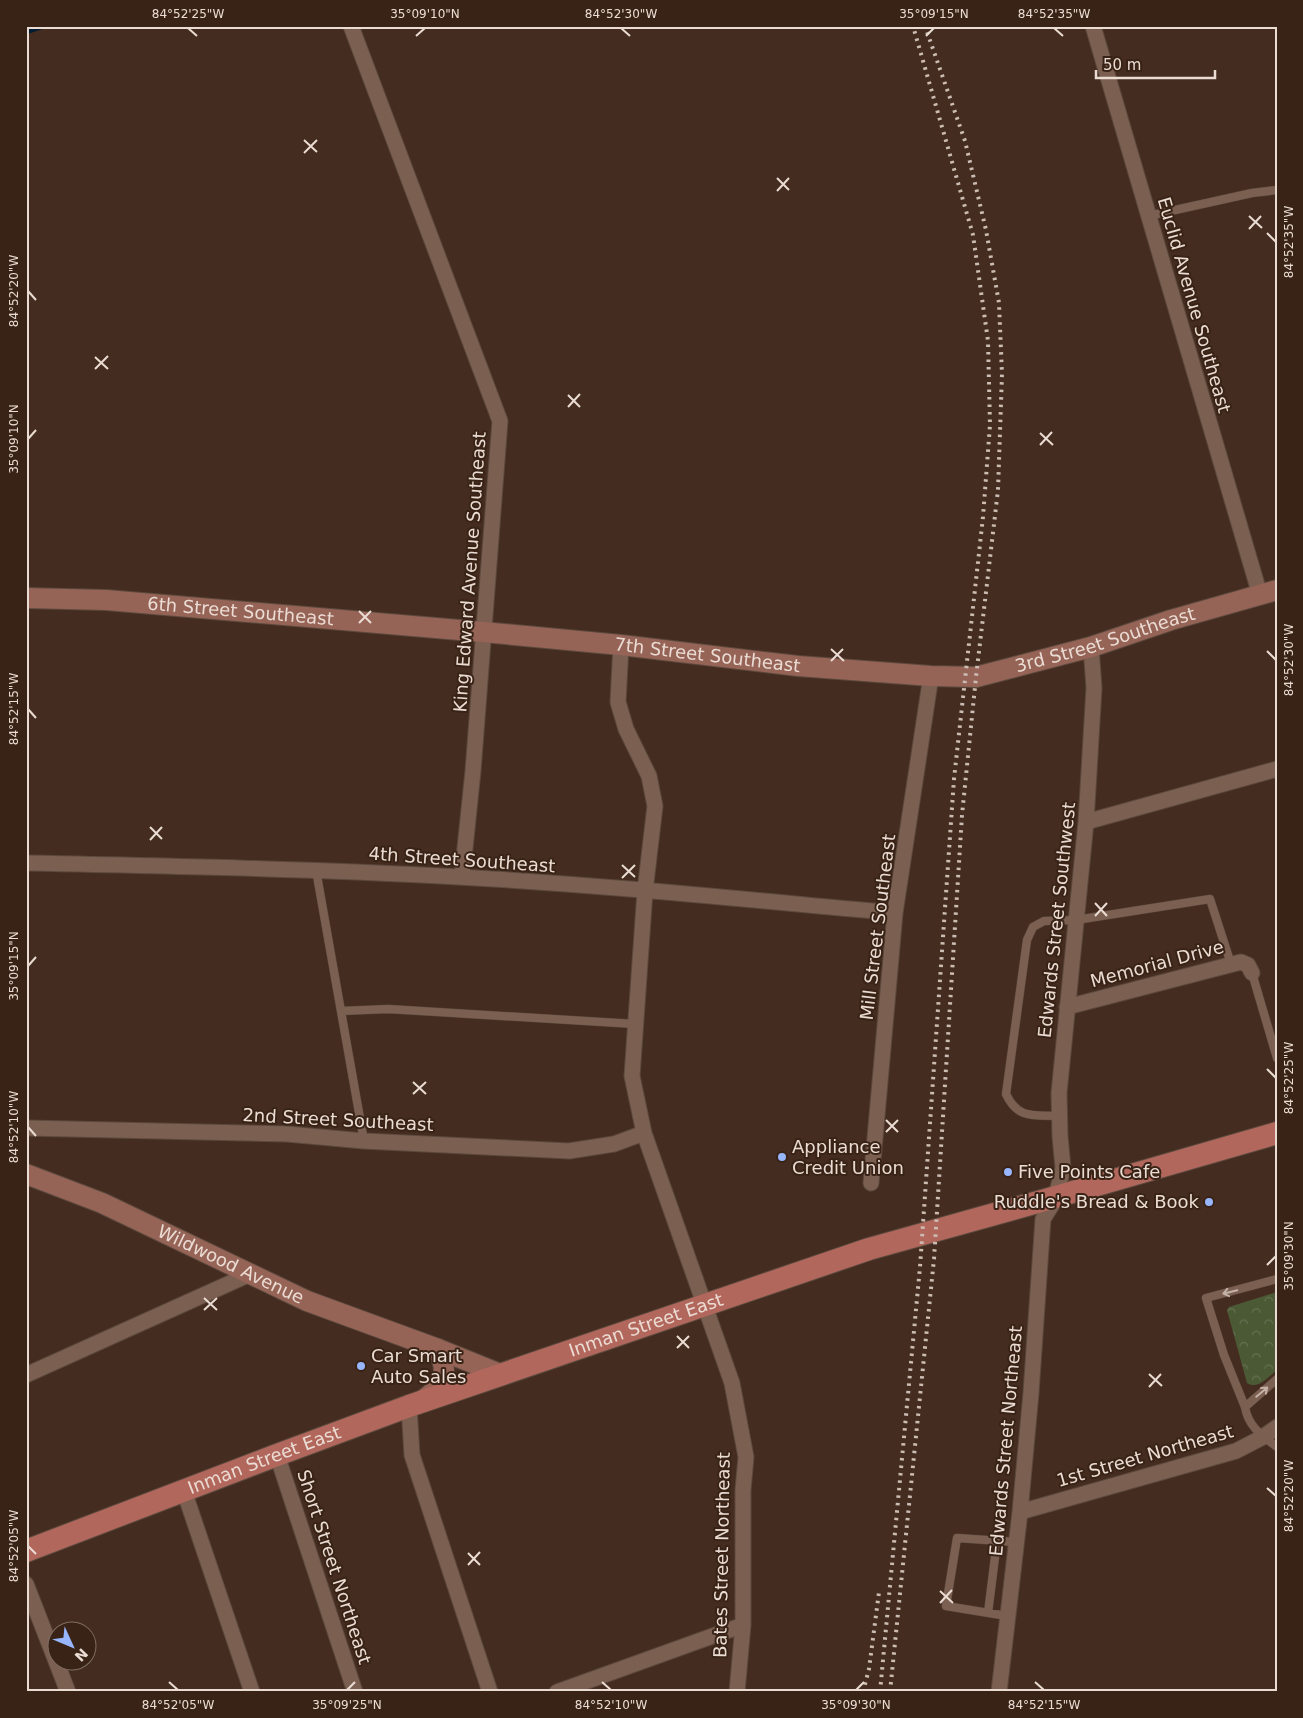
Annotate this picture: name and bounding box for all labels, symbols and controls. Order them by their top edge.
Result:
text: 84°52'25"W [152,7,224,21]
text: 35°09'10"N [390,7,460,21]
text: 84°52'30"W [585,7,657,21]
text: 35°09'15"N [899,7,969,21]
text: 84°52'35"W [1018,7,1090,21]
scale bar [1096,48,1214,80]
text: 50 m [1103,56,1141,74]
street label: Euclid Avenue Southeast [1154,195,1235,415]
text: 84°52'35"W [1282,206,1296,278]
text: 84°52'20"W [7,255,21,327]
text: 35°09'10"N [7,404,21,474]
street label: King Edward Avenue Southeast [449,431,490,713]
street label: 6th Street Southeast [146,593,335,629]
street label: 3rd Street Southeast [1013,603,1197,676]
text: 84°52'30"W [1282,624,1296,696]
street label: 7th Street Southeast [614,633,802,676]
text: 84°52'15"W [7,673,21,745]
street label: Edwards Street Southwest [1034,801,1079,1039]
street label: Mill Street Southeast [856,833,899,1021]
street label: 4th Street Southeast [368,843,556,876]
text: 35°09'15"N [7,931,21,1001]
street label: Memorial Drive [1088,936,1226,991]
text: 84°52'25"W [1282,1042,1296,1114]
text: 84°52'10"W [7,1091,21,1163]
street label: 2nd Street Southeast [242,1104,434,1135]
place label: Appliance Credit Union [792,1136,904,1178]
marker: Appliance Credit Union [776,1151,788,1163]
place label: Five Points Cafe [1018,1161,1160,1182]
marker: Five Points Cafe [1002,1166,1014,1178]
place label: Ruddle's Bread & Book [994,1191,1200,1212]
marker: Ruddle's Bread & Book [1203,1196,1215,1208]
street label: Wildwood Avenue [154,1220,308,1308]
text: 35°09'30"N [1282,1221,1296,1291]
one-way arrow [1222,1287,1238,1297]
street label: Inman Street East [566,1289,726,1361]
street label: Edwards Street Northeast [985,1325,1026,1557]
place label: Car Smart Auto Sales [371,1345,466,1387]
marker: Car Smart Auto Sales [355,1360,367,1372]
one-way arrow [1256,1386,1269,1397]
street label: 1st Street Northeast [1054,1420,1236,1491]
street label: Inman Street East [185,1421,343,1498]
street label: Bates Street Northeast [709,1452,734,1658]
text: 84°52'20"W [1282,1460,1296,1532]
street label: Short Street Northeast [293,1467,376,1667]
text: 84°52'05"W [7,1510,21,1582]
north arrow [48,1620,98,1670]
text: N [72,1645,91,1665]
text: 84°52'05"W [142,1698,214,1712]
text: 35°09'25"N [312,1698,382,1712]
text: 84°52'10"W [575,1698,647,1712]
text: 35°09'30"N [821,1698,891,1712]
text: 84°52'15"W [1008,1698,1080,1712]

